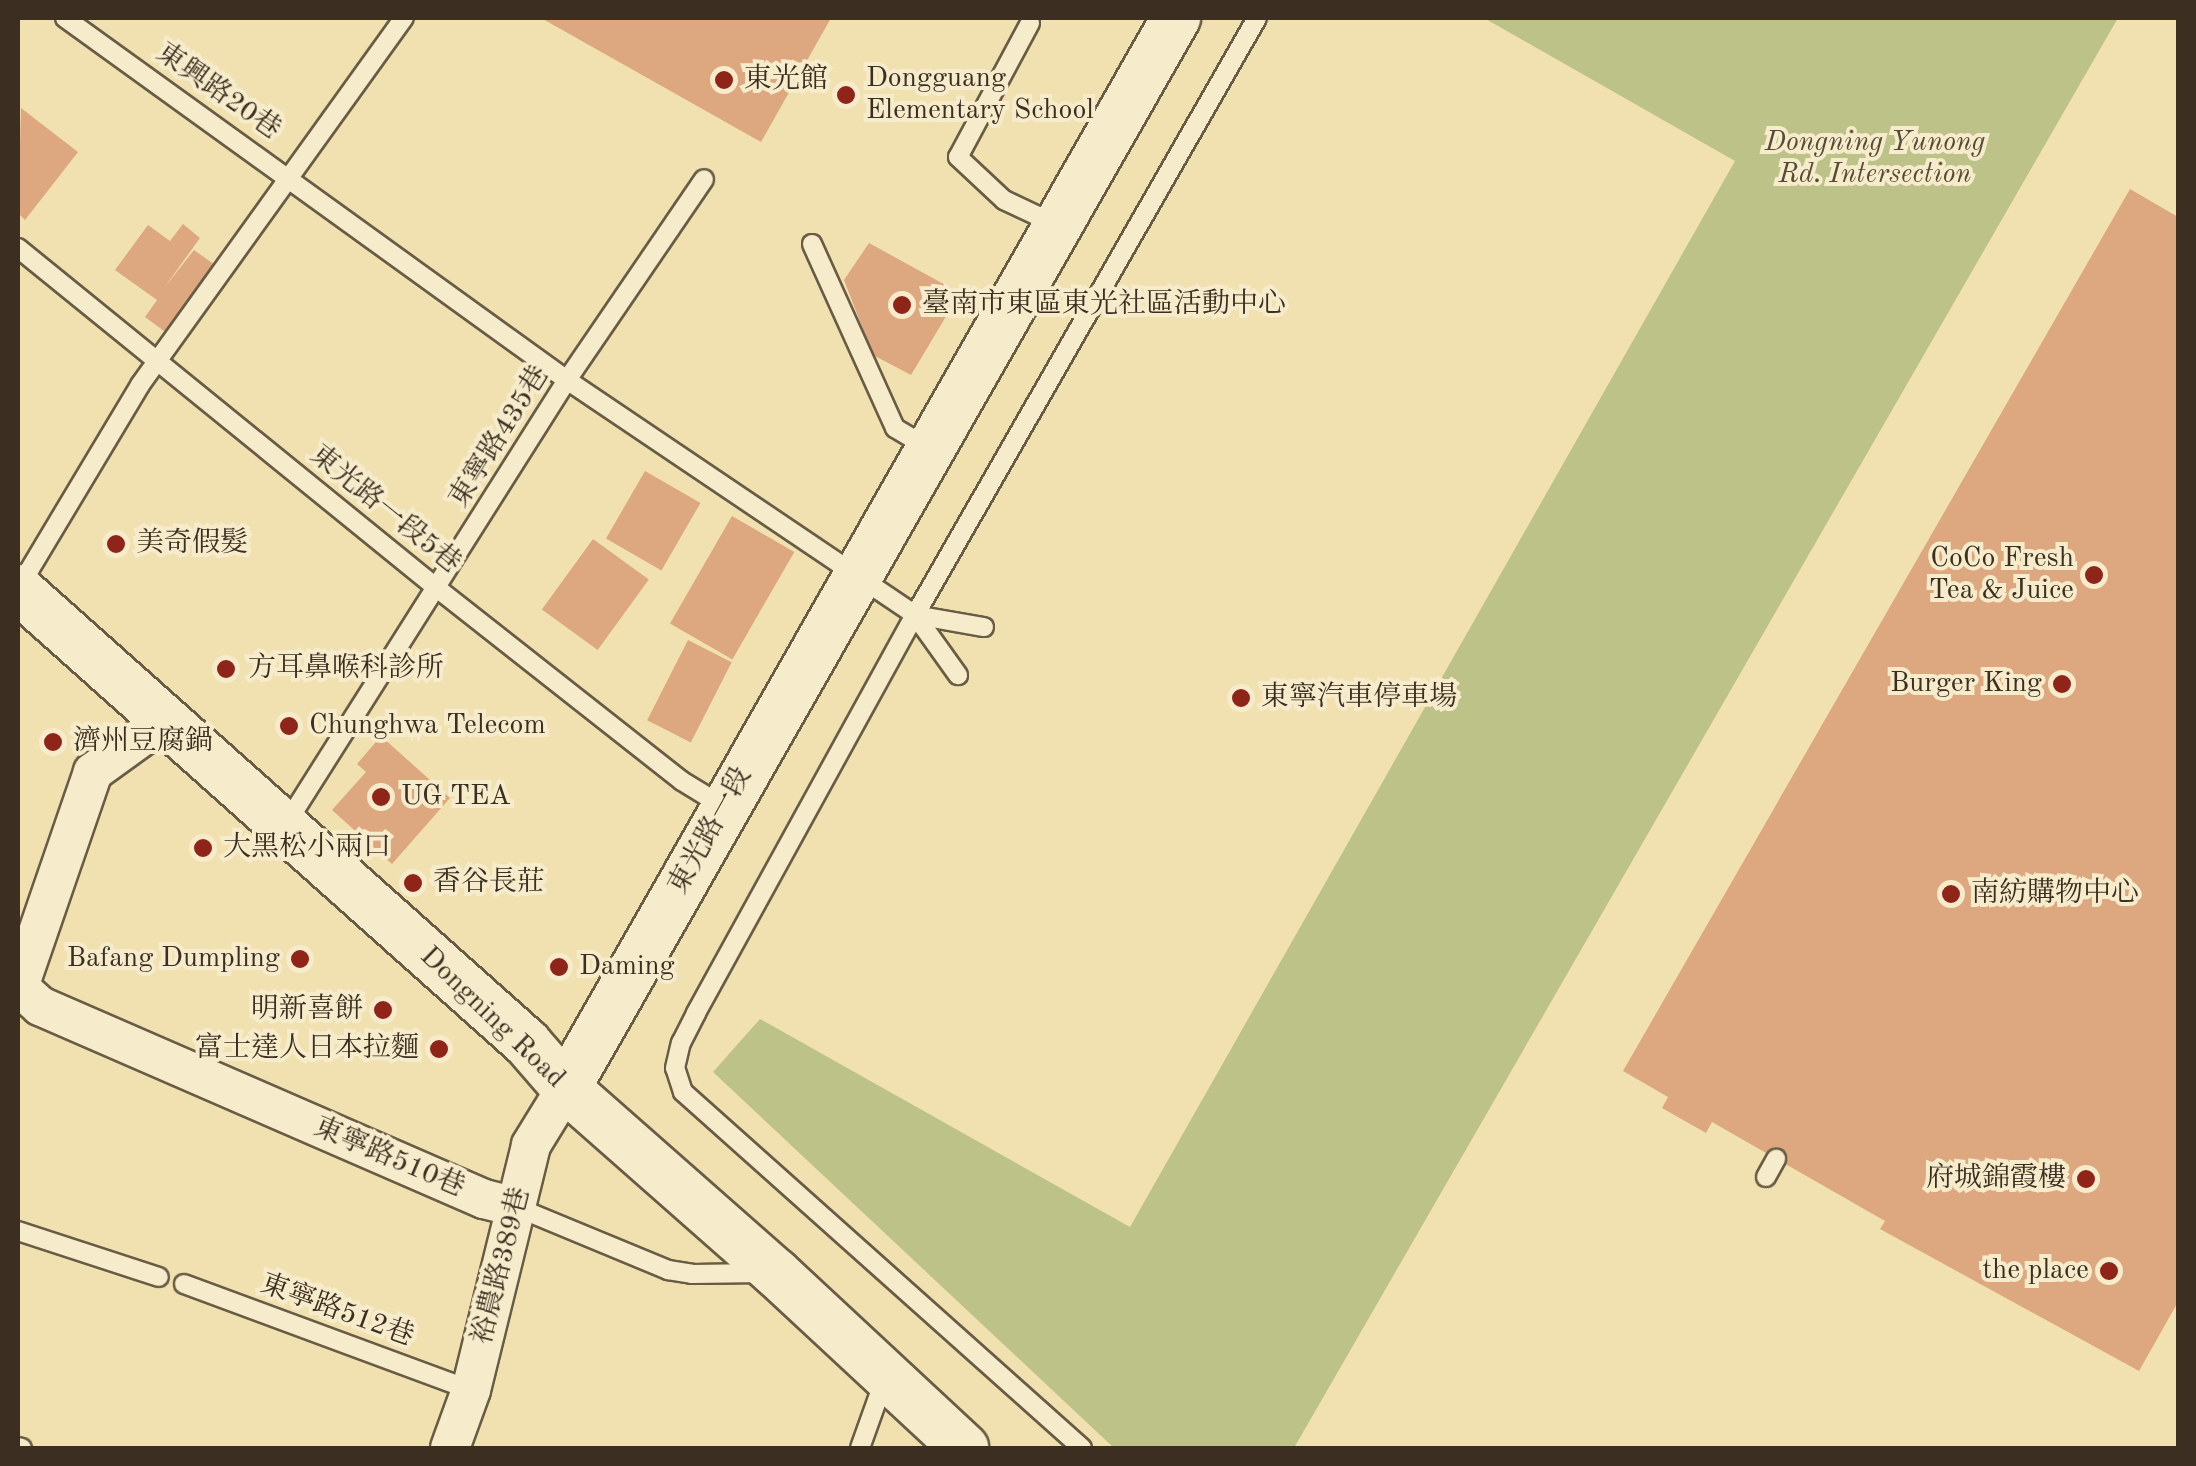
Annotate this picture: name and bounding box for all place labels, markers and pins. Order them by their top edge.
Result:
place label: Dongguang Elementary School [866,62,1094,128]
place label: 東光館 [744,63,828,97]
marker: 東光館 [713,69,735,91]
marker: Dongguang Elementary School [835,84,857,106]
place label: 臺南市東區東光社區活動中心 [922,288,1286,322]
marker: 臺南市東區東光社區活動中心 [891,294,913,316]
place label: 美奇假髮 [136,527,248,561]
marker: 美奇假髮 [105,533,127,555]
place label: CoCo Fresh Tea & Juice [1929,542,2074,608]
marker: CoCo Fresh Tea & Juice [2083,564,2105,586]
place label: 方耳鼻喉科診所 [248,652,444,686]
marker: 方耳鼻喉科診所 [213,656,239,682]
place label: Burger King [1890,667,2042,701]
marker: Burger King [2051,673,2073,695]
place label: 東寧汽車停車場 [1261,681,1457,715]
marker: 東寧汽車停車場 [1230,687,1252,709]
place label: Chunghwa Telecom [309,709,546,743]
marker: Chunghwa Telecom [278,715,300,737]
place label: 濟州豆腐鍋 [73,725,213,759]
marker: 濟州豆腐鍋 [42,731,64,753]
place label: UG TEA [401,780,511,814]
marker: UG TEA [370,786,392,808]
place label: 大黑松小兩口 [223,831,391,865]
marker: 大黑松小兩口 [192,837,214,859]
place label: 香谷長莊 [433,866,545,900]
marker: 香谷長莊 [402,872,424,894]
place label: 南紡購物中心 [1971,877,2139,911]
marker: 南紡購物中心 [1940,883,1962,905]
place label: Bafang Dumpling [67,942,280,976]
marker: Bafang Dumpling [289,948,311,970]
place label: Daming [579,950,675,984]
marker: Daming [548,956,570,978]
place label: 明新喜餅 [251,993,363,1027]
marker: 明新喜餅 [372,999,394,1021]
place label: 富士達人日本拉麵 [195,1032,419,1066]
marker: 富士達人日本拉麵 [428,1038,450,1060]
place label: 府城錦霞樓 [1926,1162,2066,1196]
marker: 府城錦霞樓 [2075,1168,2097,1190]
place label: the place [1982,1254,2089,1288]
marker: the place [2098,1260,2120,1282]

